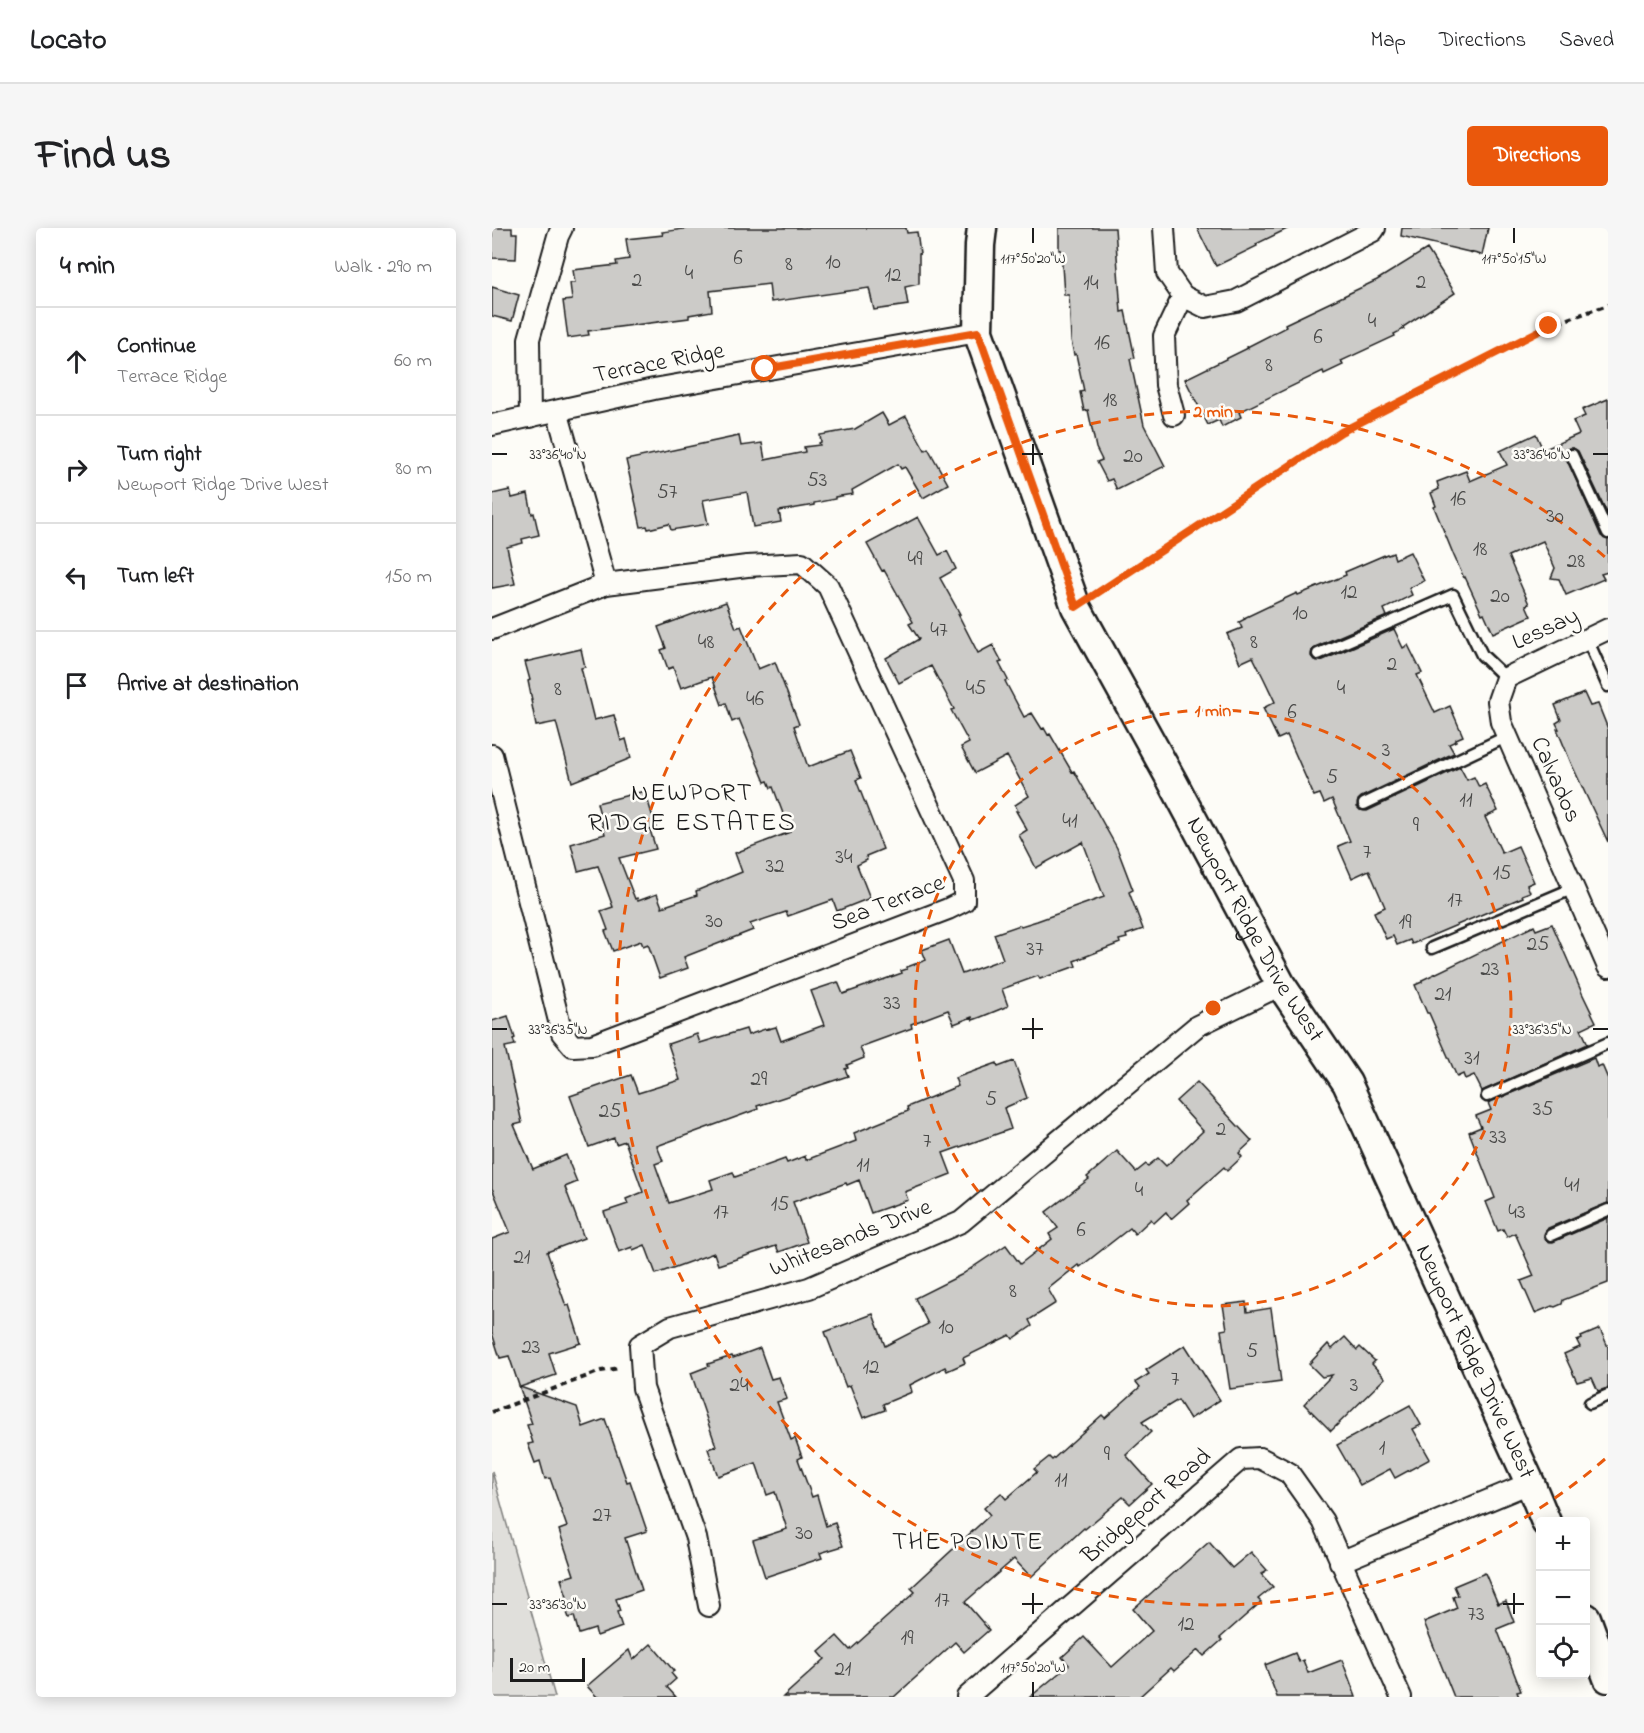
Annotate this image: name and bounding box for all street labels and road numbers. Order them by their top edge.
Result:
street label: Terrace Ridge [591,334,728,394]
street label: Lessay [1507,599,1586,662]
street label: Calvados [1521,732,1589,828]
street label: Newport Ridge Drive West [1177,811,1332,1050]
street label: Sea Terrace [826,866,950,942]
street label: Whitesands Drive [765,1190,938,1287]
street label: Newport Ridge Drive West [1406,1239,1543,1485]
street label: Bridgeport Road [1074,1440,1220,1574]

